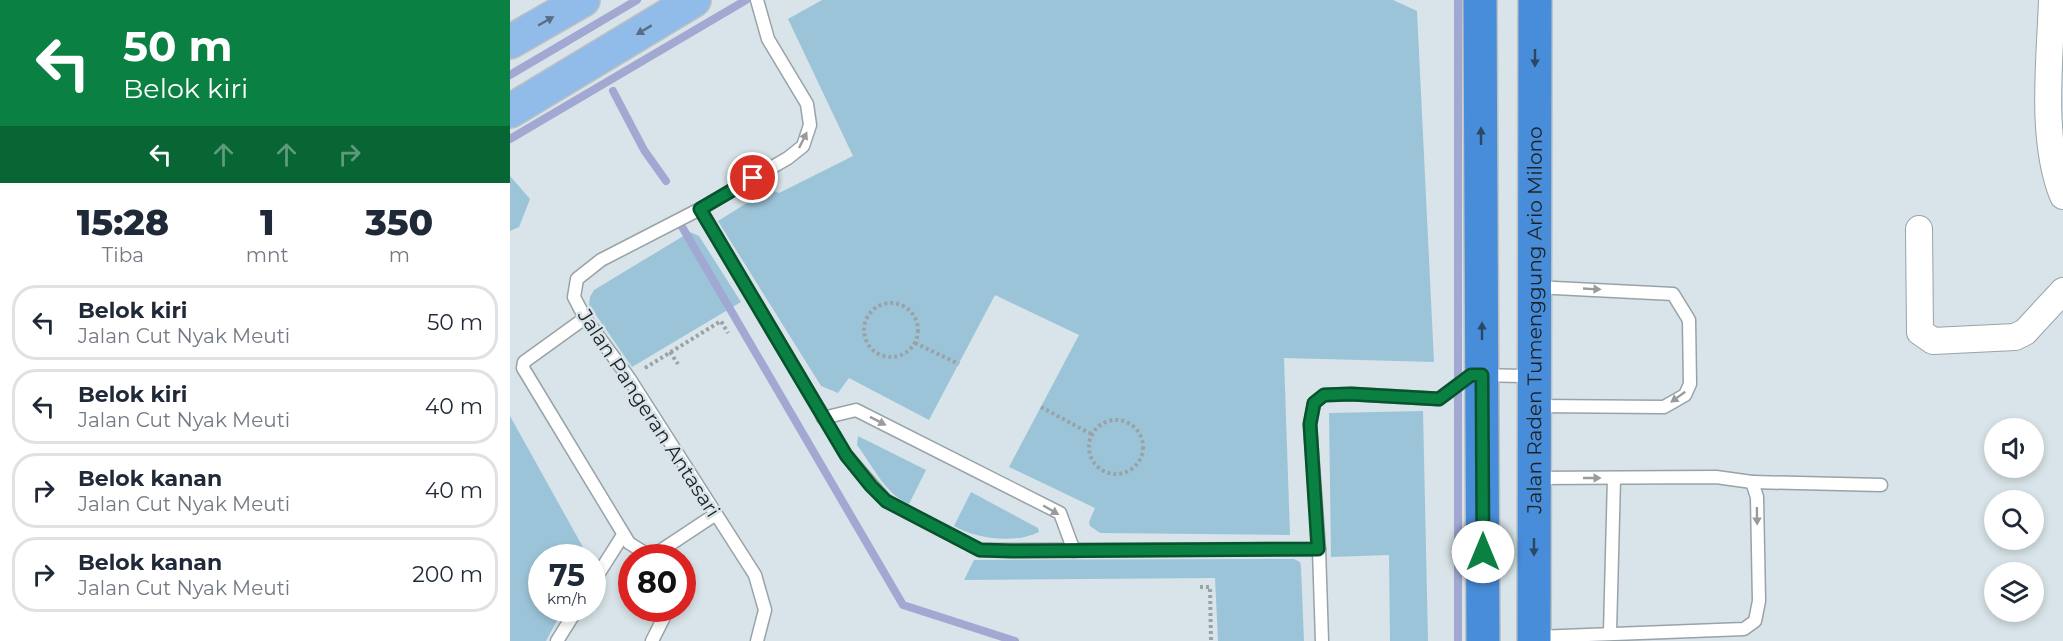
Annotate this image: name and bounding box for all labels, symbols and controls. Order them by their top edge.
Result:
one-way arrow [538,16,555,26]
text: 50 m [123,20,232,72]
icon: left [24,24,102,102]
one-way arrow [636,25,652,36]
one-way arrow [1530,49,1540,68]
text: Belok kiri [123,72,248,105]
one-way arrow [1476,126,1486,145]
street label: Jalan Raden Tumenggung Ario Milono [1522,126,1547,515]
one-way arrow [798,131,808,149]
icon: left [144,138,177,171]
icon: ahead [207,138,240,171]
icon: ahead [270,138,303,171]
icon: right [333,138,366,171]
pin [727,152,778,203]
icon: arrive [736,161,769,194]
text: 15:28 [77,200,169,244]
text: 1 [260,200,274,244]
text: 350 [365,200,433,244]
text: Tiba [102,243,144,267]
text: mnt [246,243,289,267]
text: m [389,243,410,267]
one-way arrow [1583,285,1602,294]
text: Belok kiri [78,297,187,324]
street label: Jalan Pangeran Antasari [572,304,725,521]
icon: left [27,306,60,339]
text: 50 m [427,309,483,336]
one-way arrow [1477,321,1487,340]
text: Jalan Cut Nyak Meuti [78,324,290,348]
text: Belok kiri [78,381,187,408]
icon: left [27,390,60,423]
one-way arrow [1671,391,1687,403]
text: 40 m [425,393,483,420]
text: Jalan Cut Nyak Meuti [78,408,290,432]
one-way arrow [870,416,887,426]
map controls [1984,418,2044,622]
button: sound [1984,418,2044,478]
text: Belok kanan [78,465,222,492]
one-way arrow [1583,473,1602,483]
icon: right [27,474,60,507]
text: 40 m [425,477,483,504]
button: search [1984,490,2044,550]
text: Jalan Cut Nyak Meuti [78,492,290,516]
one-way arrow [1043,505,1060,515]
one-way arrow [1753,507,1762,526]
position arrow [1451,520,1515,584]
one-way arrow [1529,538,1539,557]
speed limit sign: 80 [618,544,696,622]
text: Belok kanan [78,549,222,576]
text: 75 [549,557,585,594]
icon: right [27,558,60,591]
text: 200 m [412,561,483,588]
button: layers [1984,562,2044,622]
text: Jalan Cut Nyak Meuti [78,576,290,600]
text: km/h [547,589,587,608]

